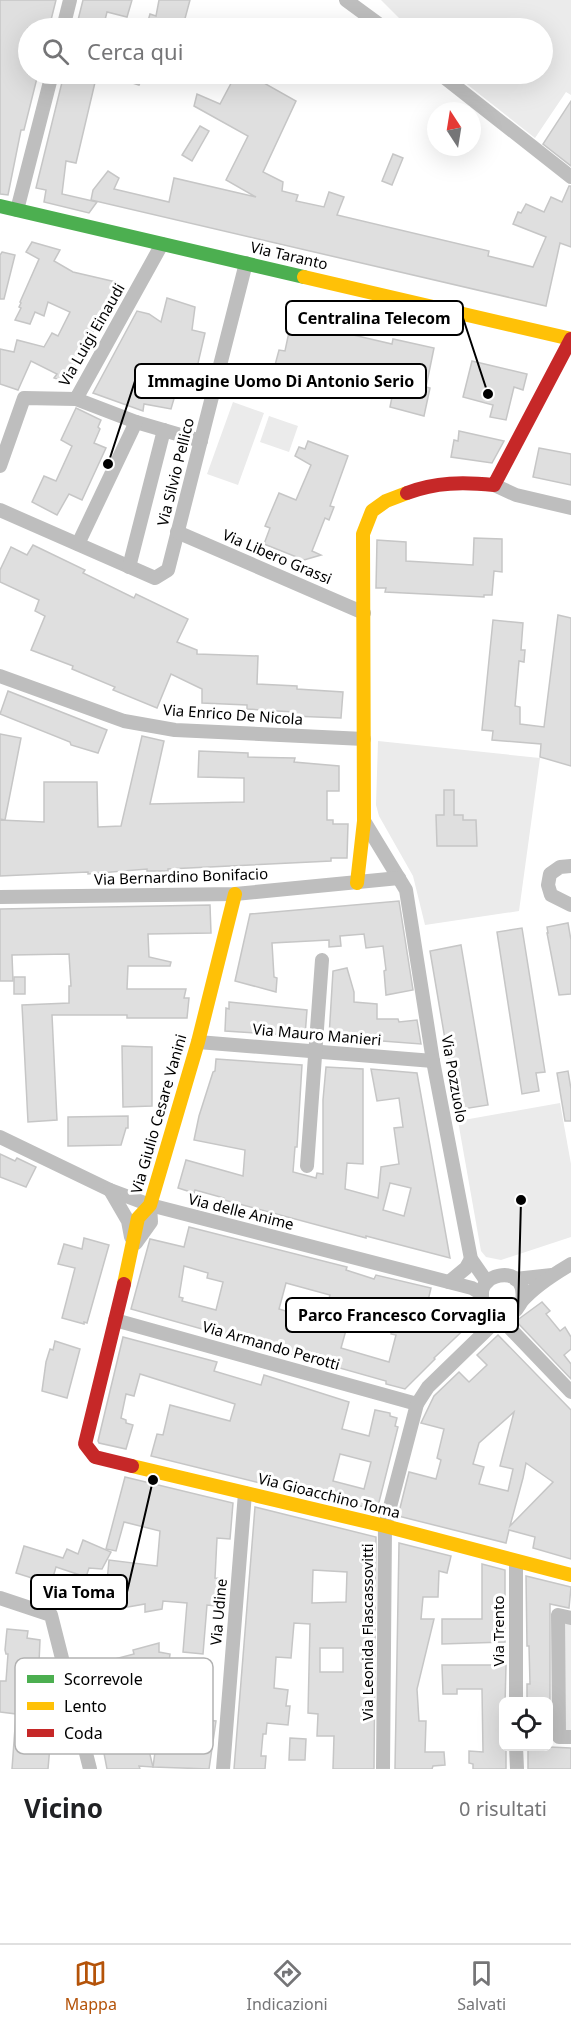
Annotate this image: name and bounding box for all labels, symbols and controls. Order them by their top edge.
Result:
search box [18,18,553,84]
icon: search [39,35,72,68]
text: Cerca qui [87,36,183,66]
north arrow [427,102,481,156]
street label: Via Taranto [249,236,330,274]
street label: Via Luigi Einaudi [54,280,129,389]
callout: Centralina Telecom [286,301,463,335]
text: Centralina Telecom [297,307,451,329]
callout: Immagine Uomo Di Antonio Serio [135,364,426,398]
text: Immagine Uomo Di Antonio Serio [148,370,414,392]
street label: Via Silvio Pellico [152,415,198,528]
street label: Via Libero Grassi [220,524,335,588]
street label: Via Enrico De Nicola [162,699,304,729]
street label: Via Bernardino Bonifacio [94,863,268,889]
street label: Via Mauro Manieri [252,1018,382,1050]
street label: Via Giulio Cesare Vanini [126,1032,190,1196]
street label: Via Pozzuolo [437,1033,473,1124]
street label: Via delle Anime [186,1188,296,1234]
callout: Parco Francesco Corvaglia [286,1298,518,1332]
text: Parco Francesco Corvaglia [298,1304,506,1326]
street label: Via Armando Perotti [200,1316,342,1374]
street label: Via Gioacchino Toma [256,1468,403,1522]
street label: Via Leonida Flascassovitti [357,1543,377,1721]
callout: Via Toma [31,1575,127,1609]
street label: Via Udine [205,1578,231,1646]
text: Via Toma [43,1581,115,1603]
street label: Via Trento [488,1596,508,1666]
legend [15,1658,213,1754]
text: Scorrevole [64,1668,143,1690]
text: Lento [64,1695,107,1717]
map controls [499,1697,553,1751]
button: locate [499,1697,553,1751]
text: Coda [64,1722,103,1744]
text: Vicino [24,1790,103,1826]
text: 0 risultati [459,1795,547,1822]
tab: Mappa [65,1957,117,2015]
tab: Indicazioni [246,1957,328,2015]
tab: Salvati [457,1957,506,2015]

